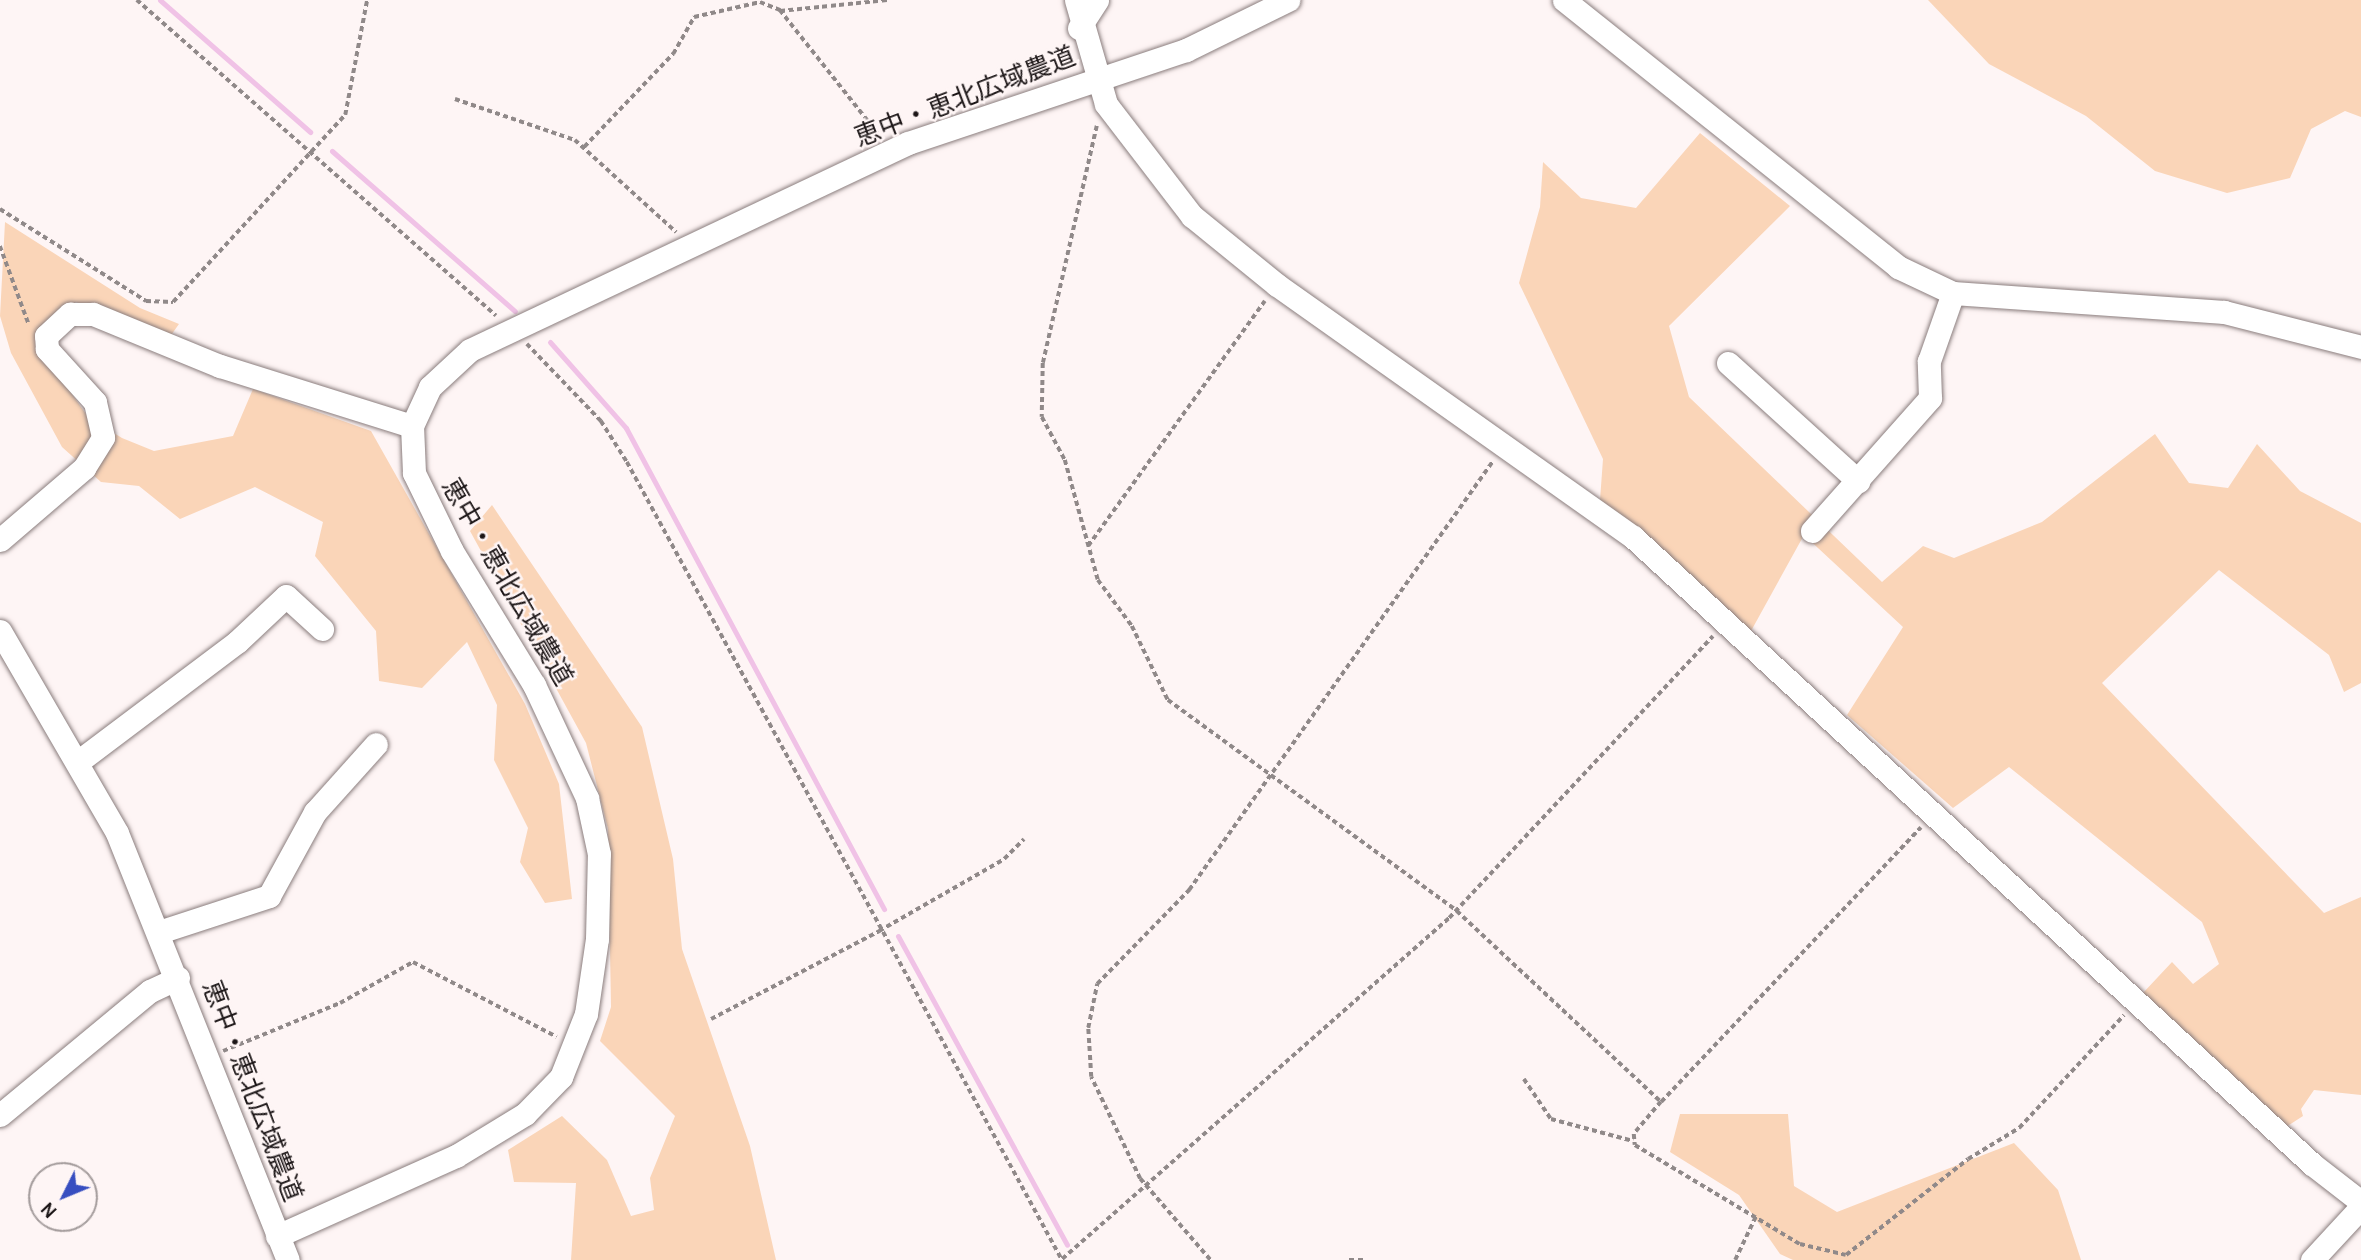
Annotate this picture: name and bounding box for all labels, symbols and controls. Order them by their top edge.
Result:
street label: 恵中・恵北広域農道 [850,41,1080,153]
street label: 恵中・恵北広域農道 [435,473,579,691]
street label: 恵中・恵北広域農道 [196,976,308,1206]
north arrow [28,1162,98,1232]
text: N [36,1197,62,1222]

